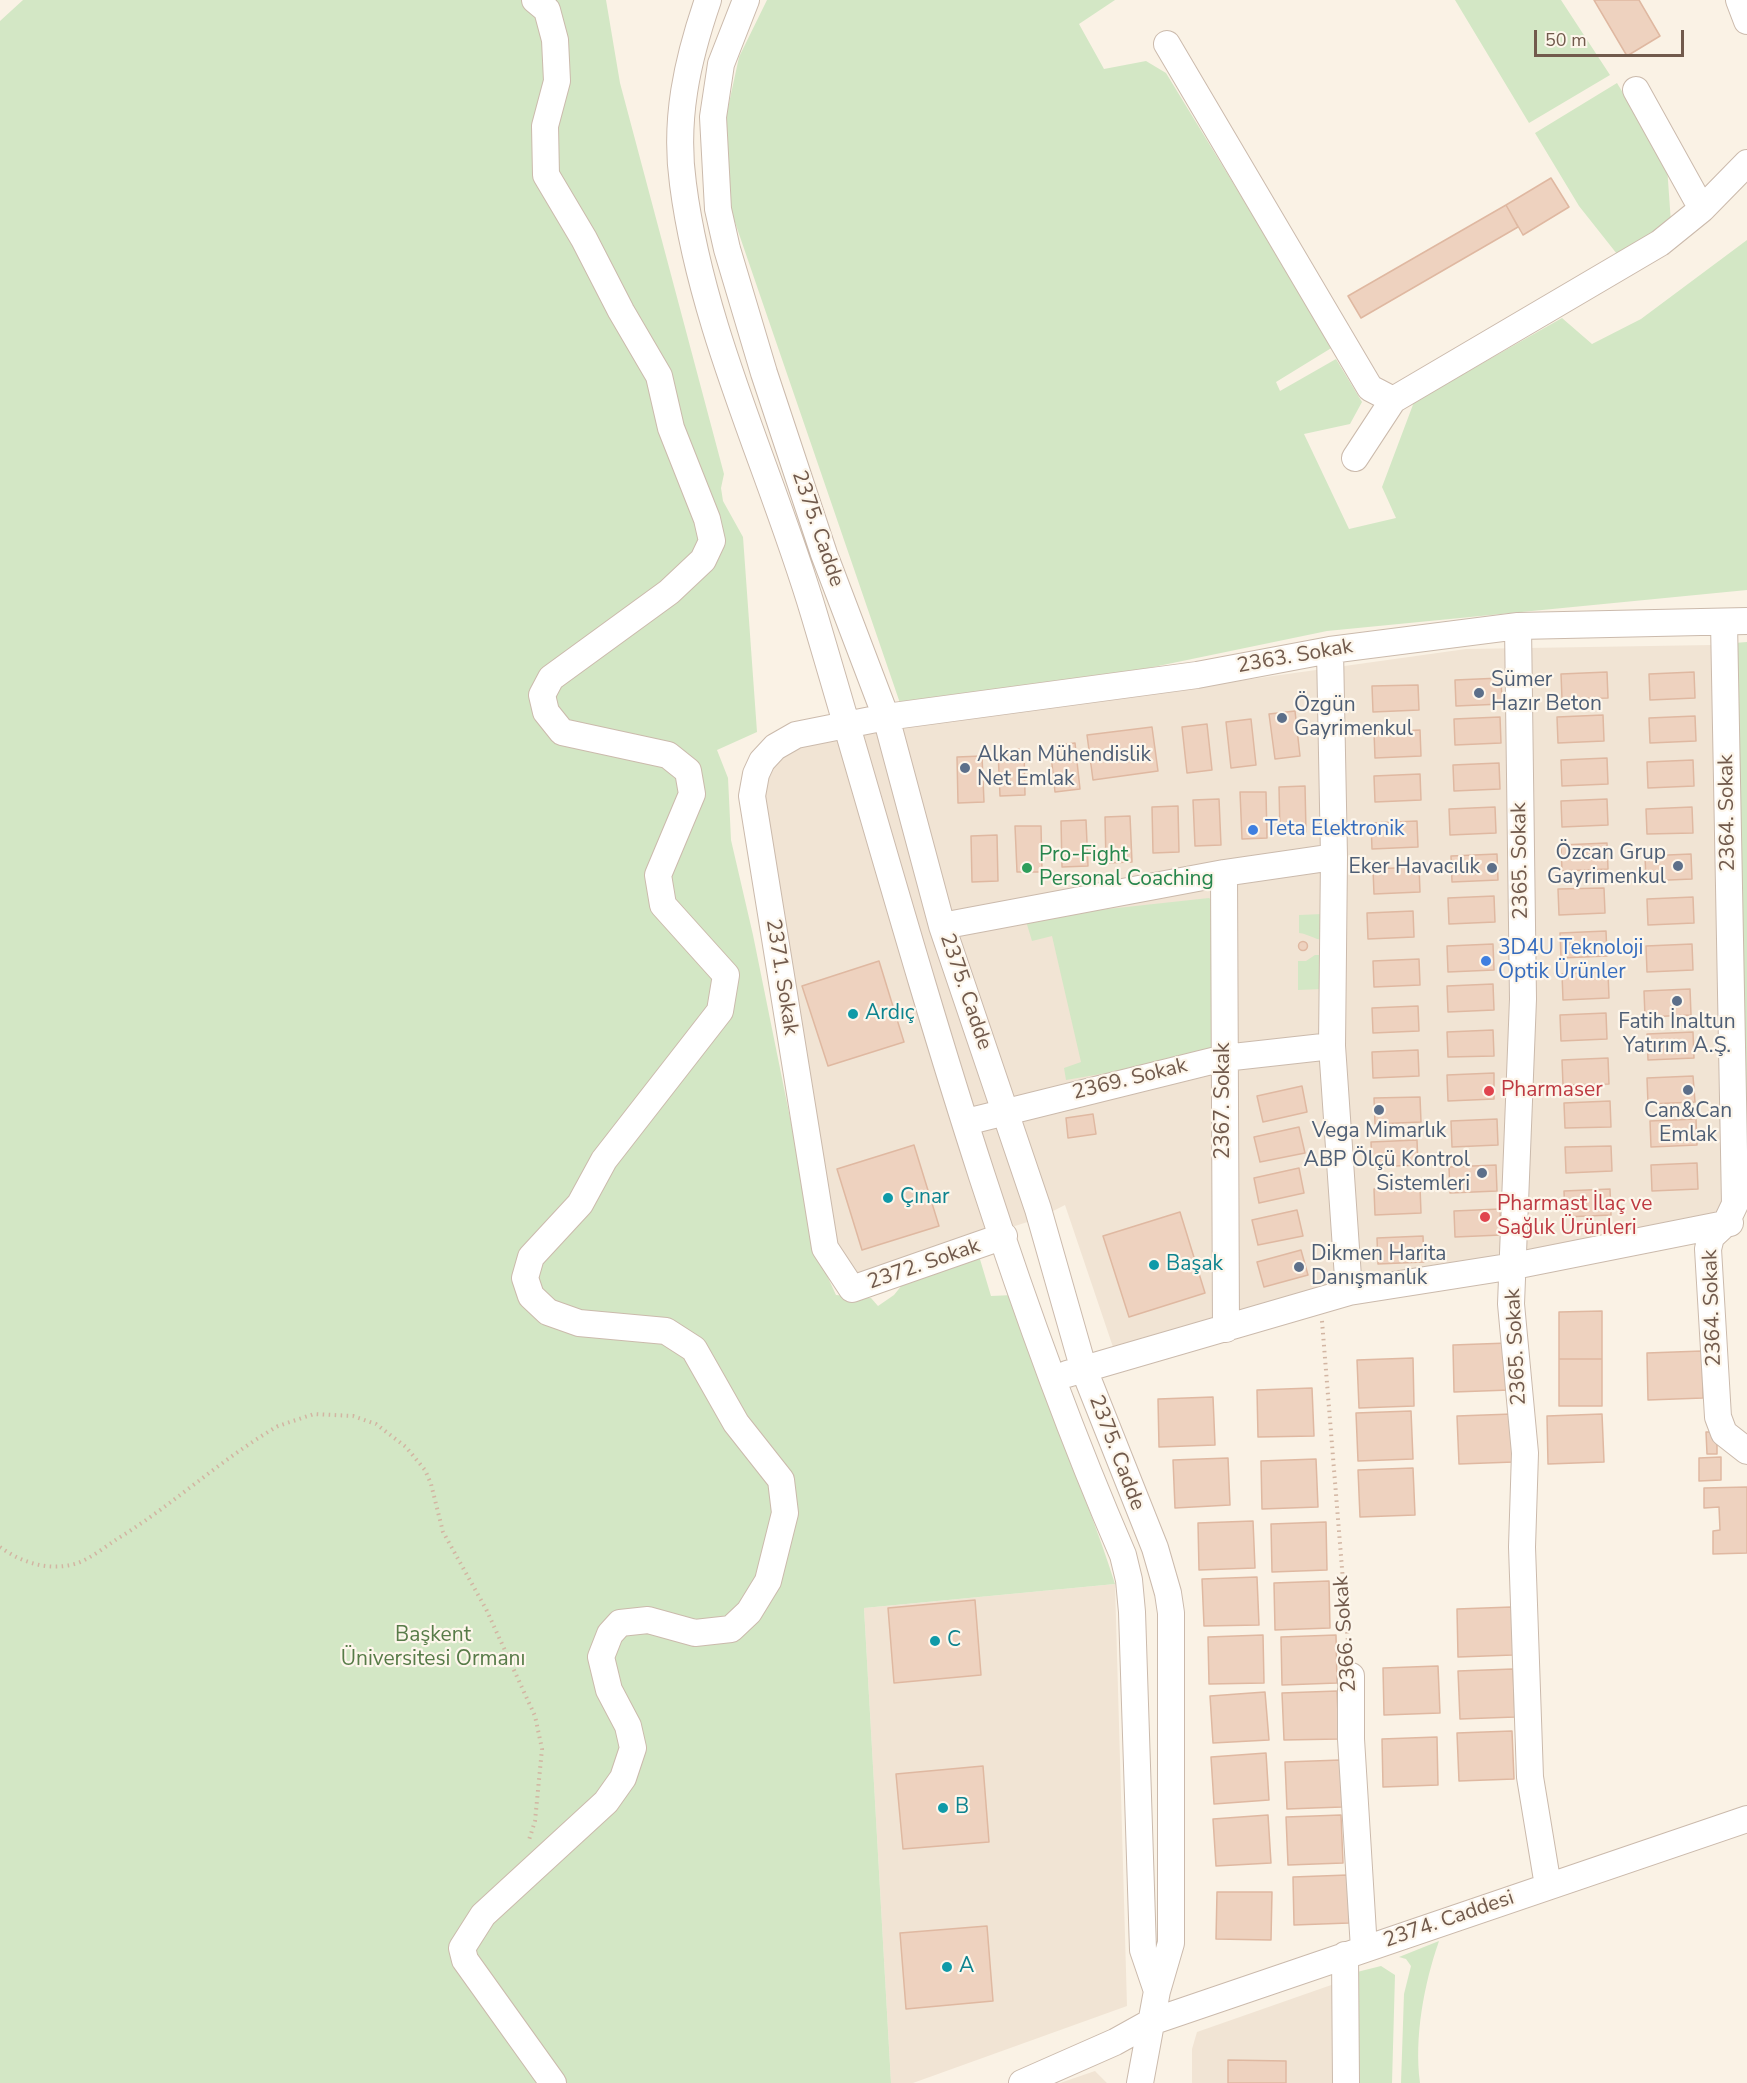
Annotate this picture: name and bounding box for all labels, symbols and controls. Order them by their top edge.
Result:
scale bar [1537,18,1687,56]
text: 50 m [1545,28,1587,52]
street label: 2375. Cadde [785,468,849,590]
street label: 2363. Sokak [1235,634,1355,680]
place label: Sümer Hazır Beton [1491,668,1602,718]
marker: Sümer Hazır Beton [1472,686,1486,700]
place label: Özgün Gayrimenkul [1294,693,1413,743]
marker: Özgün Gayrimenkul [1275,711,1289,725]
place label: Alkan Mühendislik Net Emlak [977,743,1151,793]
street label: 2364. Sokak [1714,754,1742,872]
marker: Alkan Mühendislik Net Emlak [958,761,972,775]
street label: 2365. Sokak [1507,802,1535,920]
place label: Teta Elektronik [1265,817,1405,843]
marker: Teta Elektronik [1246,823,1260,837]
place label: Özcan Grup Gayrimenkul [1547,841,1666,891]
place label: Pro-Fight Personal Coaching [1039,843,1214,893]
place label: Eker Havacılık [1349,855,1480,881]
marker: Özcan Grup Gayrimenkul [1671,859,1685,873]
marker: Pro-Fight Personal Coaching [1020,861,1034,875]
marker: Eker Havacılık [1485,861,1499,875]
street label: 2371. Sokak [759,917,803,1037]
street label: 2375. Cadde [933,931,997,1053]
place label: 3D4U Teknoloji Optik Ürünler [1498,936,1643,986]
marker: 3D4U Teknoloji Optik Ürünler [1479,954,1493,968]
marker: Fatih İnaltun Yatırım A.Ş. [1670,994,1684,1008]
place label: Ardıç [865,1001,915,1027]
marker: Ardıç [846,1007,860,1021]
place label: Fatih İnaltun Yatırım A.Ş. [1618,1010,1736,1060]
street label: 2367. Sokak [1211,1042,1237,1160]
street label: 2369. Sokak [1070,1054,1190,1106]
place label: Pharmaser [1501,1078,1603,1104]
marker: Can&Can Emlak [1681,1083,1695,1097]
marker: Pharmaser [1482,1084,1496,1098]
place label: Can&Can Emlak [1644,1099,1732,1149]
marker: Vega Mimarlık [1372,1103,1386,1117]
place label: Vega Mimarlık [1312,1119,1446,1145]
place label: ABP Ölçü Kontrol Sistemleri [1304,1148,1470,1198]
marker: ABP Ölçü Kontrol Sistemleri [1475,1166,1489,1180]
place label: Çınar [900,1185,950,1211]
marker: Çınar [881,1191,895,1205]
place label: Pharmast İlaç ve Sağlık Ürünleri [1497,1192,1652,1242]
marker: Pharmast İlaç ve Sağlık Ürünleri [1478,1210,1492,1224]
street label: 2372. Sokak [864,1234,984,1296]
place label: Dikmen Harita Danışmanlık [1311,1242,1446,1292]
street label: 2364. Sokak [1698,1249,1728,1367]
place label: Başak [1166,1252,1223,1278]
marker: Başak [1147,1258,1161,1272]
marker: Dikmen Harita Danışmanlık [1292,1260,1306,1274]
street label: 2365. Sokak [1501,1288,1533,1406]
street label: 2375. Cadde [1083,1392,1149,1514]
street label: 2366. Sokak [1329,1575,1363,1693]
park label: Başkent Üniversitesi Ormanı [341,1623,525,1673]
place label: C [947,1628,961,1654]
marker: C [928,1634,942,1648]
place label: B [955,1795,969,1821]
marker: B [936,1801,950,1815]
street label: 2374. Caddesi [1381,1886,1517,1954]
place label: A [959,1954,974,1980]
marker: A [940,1960,954,1974]

